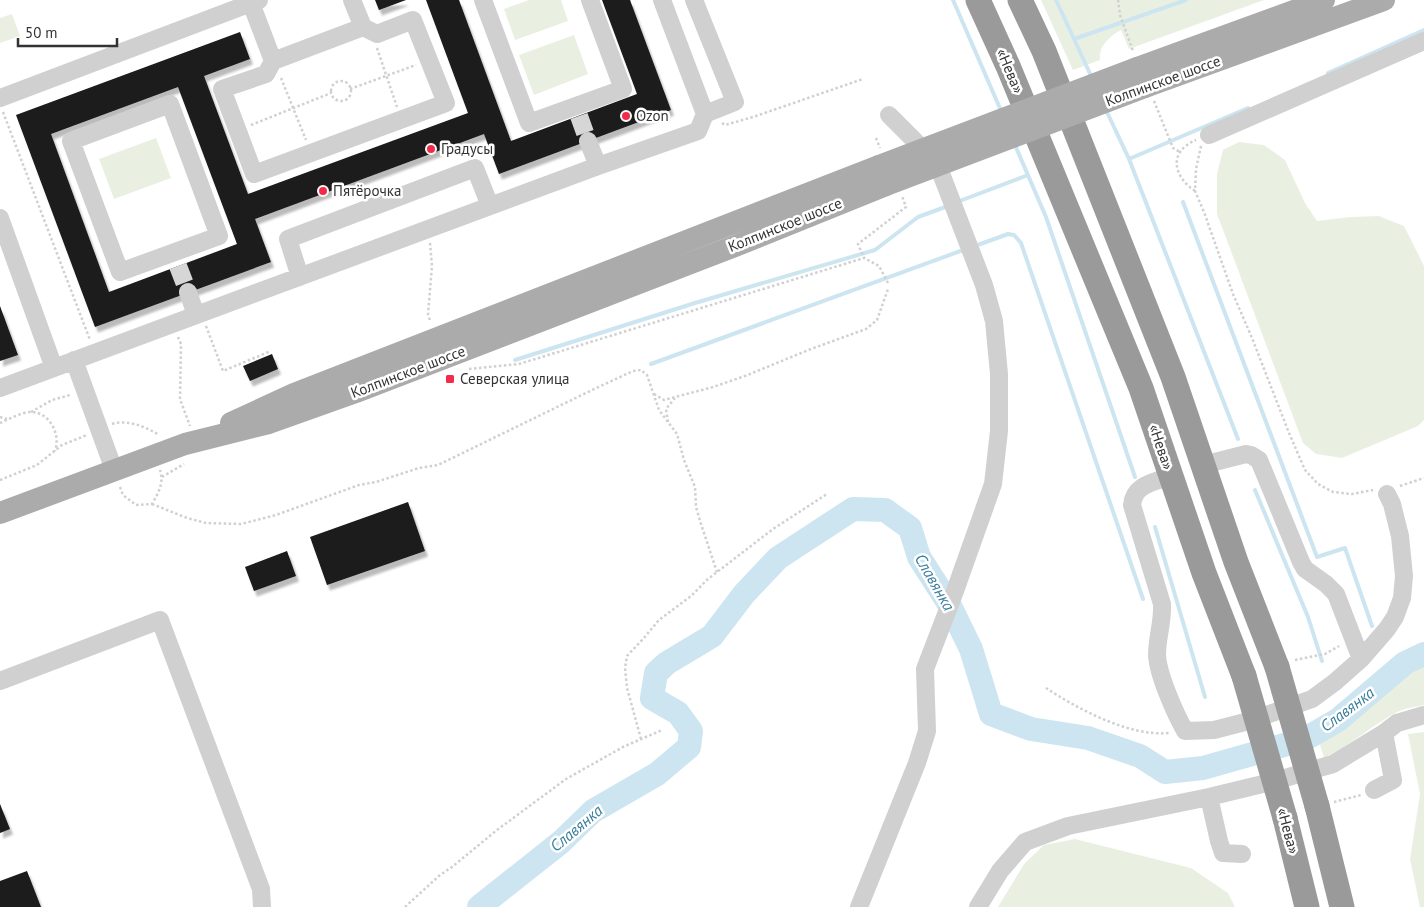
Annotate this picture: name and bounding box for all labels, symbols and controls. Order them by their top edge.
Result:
scale bar [18,15,116,47]
text: 50 m [25,23,58,42]
street label: «Нева» [993,45,1028,96]
street label: Колпинское шоссе [1103,51,1223,110]
place label: Ozon [636,106,669,125]
marker: Ozon [620,110,632,122]
place label: Градусы [441,139,493,158]
marker: Градусы [425,143,437,155]
place label: Пятёрочка [333,181,401,200]
marker: Пятёрочка [317,185,329,197]
street label: Колпинское шоссе [725,193,844,256]
street label: Колпинское шоссе [348,341,468,402]
place label: Северская улица [460,369,570,388]
marker: Северская улица [444,373,456,385]
street label: «Нева» [1145,422,1178,472]
water label: Славянка [911,550,959,614]
water label: Славянка [1316,682,1378,736]
water label: Славянка [546,800,606,856]
street label: «Нева» [1273,806,1304,856]

